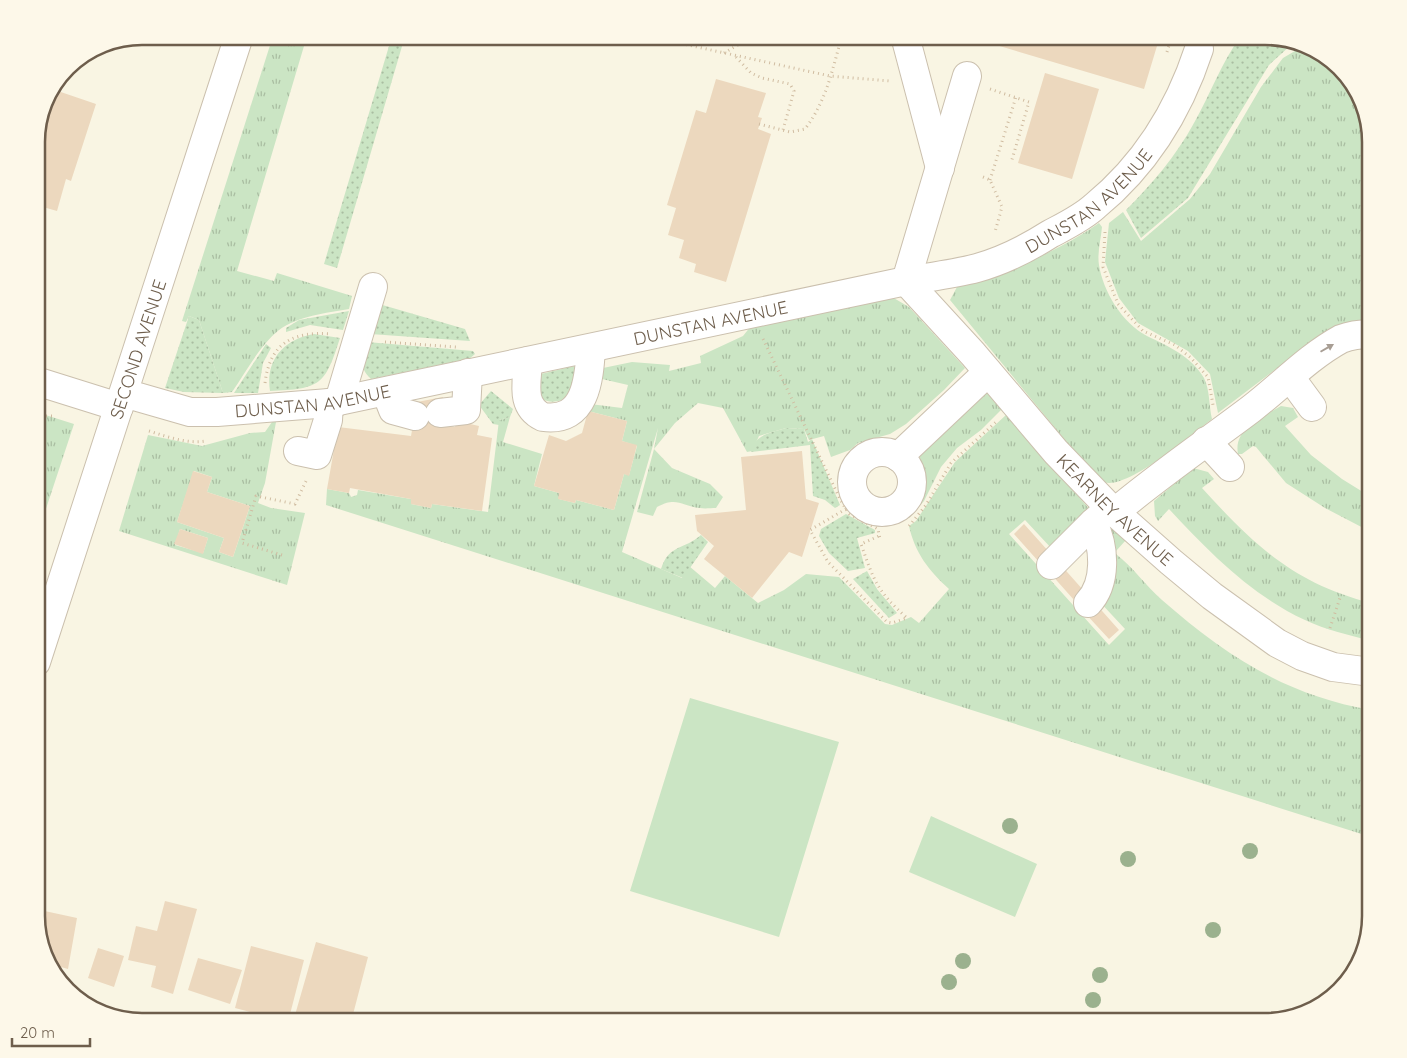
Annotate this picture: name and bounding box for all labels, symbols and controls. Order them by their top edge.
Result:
street label: DUNSTAN AVENUE [1021,144,1157,258]
street label: SECOND AVENUE [104,276,171,422]
street label: DUNSTAN AVENUE [631,295,790,350]
one-way arrow [1320,343,1334,352]
street label: DUNSTAN AVENUE [234,379,393,422]
street label: KEARNEY AVENUE [1052,448,1178,570]
scale bar [12,1016,90,1048]
text: 20 m [20,1023,55,1042]

